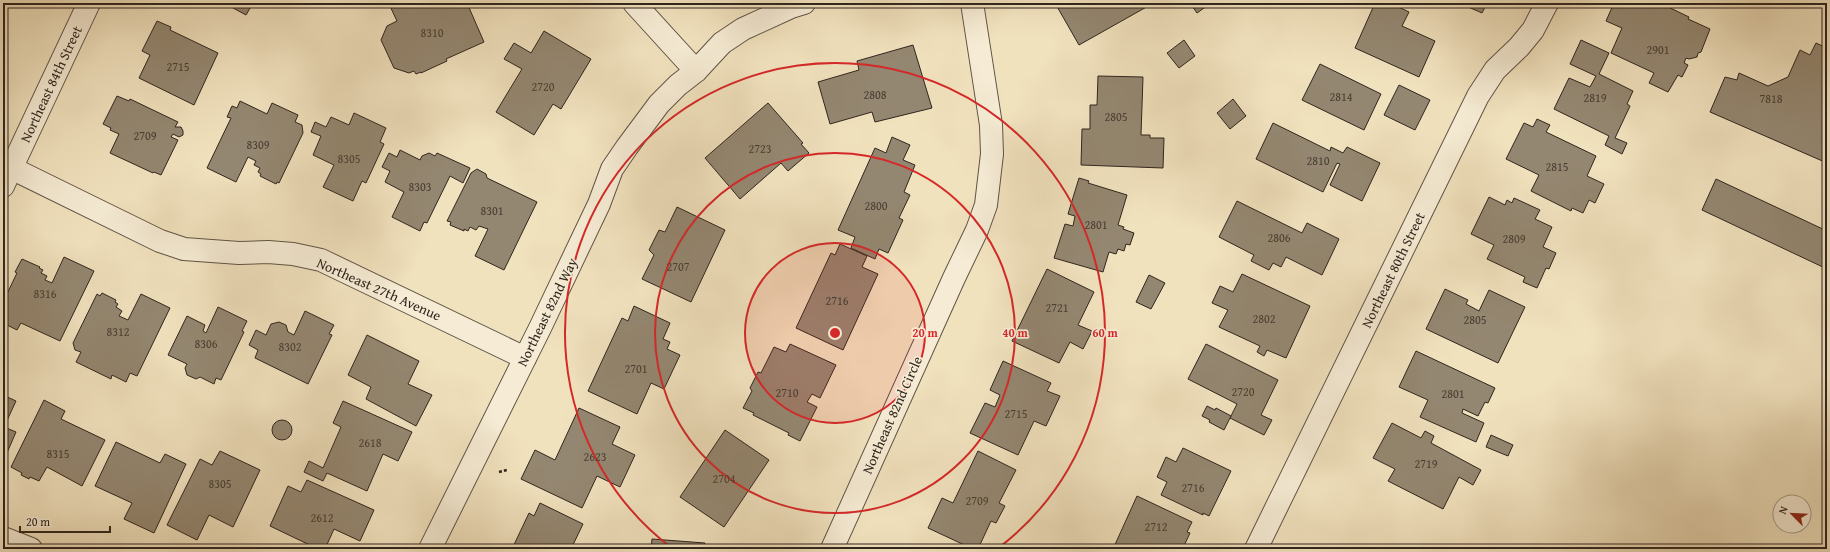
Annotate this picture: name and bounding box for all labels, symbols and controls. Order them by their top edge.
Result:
street label: Northeast 84th Street [15,22,87,146]
house number: 8310 [420,24,444,41]
house number: 2901 [1646,41,1670,58]
house number: 2715 [166,58,190,75]
house number: 2720 [531,78,555,95]
house number: 2808 [863,86,887,103]
house number: 2814 [1329,88,1353,105]
house number: 2819 [1583,89,1607,106]
house number: 7818 [1759,90,1783,107]
house number: 2805 [1104,108,1128,125]
house number: 2709 [133,127,157,144]
house number: 8309 [246,136,270,153]
house number: 2723 [748,140,772,157]
house number: 8305 [337,150,361,167]
house number: 2810 [1306,152,1330,169]
house number: 2815 [1545,158,1569,175]
house number: 8303 [408,178,432,195]
house number: 2800 [864,197,888,214]
house number: 8301 [480,202,504,219]
street label: Northeast 80th Street [1356,209,1430,331]
house number: 2801 [1084,216,1108,233]
house number: 2806 [1267,229,1291,246]
house number: 2809 [1502,230,1526,247]
street label: Northeast 27th Avenue [314,253,445,326]
street label: Northeast 82nd Way [512,254,582,370]
house number: 2707 [666,258,690,275]
house number: 8316 [33,285,57,302]
house number: 2716 [825,292,849,309]
house number: 2721 [1045,299,1069,316]
house number: 2802 [1252,310,1276,327]
house number: 2805 [1463,311,1487,328]
house number: 8312 [106,323,130,340]
text: 20 m [912,324,938,341]
text: 40 m [1002,324,1028,341]
text: 60 m [1092,324,1118,341]
centre of rings [828,326,842,340]
house number: 8306 [194,335,218,352]
house number: 8302 [278,338,302,355]
street label: Northeast 82nd Circle [857,352,927,477]
house number: 2701 [624,360,648,377]
house number: 2720 [1231,383,1255,400]
house number: 2710 [775,384,799,401]
house number: 2801 [1441,385,1465,402]
house number: 2715 [1004,405,1028,422]
house number: 2618 [358,434,382,451]
house number: 8315 [46,445,70,462]
house number: 2623 [583,448,607,465]
house number: 2719 [1414,455,1438,472]
house number: 2704 [712,470,736,487]
house number: 8305 [208,475,232,492]
house number: 2716 [1181,479,1205,496]
house number: 2709 [965,492,989,509]
north arrow [1772,494,1812,534]
text: N [1774,503,1792,517]
scale bar [20,508,110,534]
house number: 2612 [310,509,334,526]
text: 20 m [26,513,50,530]
house number: 2712 [1144,518,1168,535]

